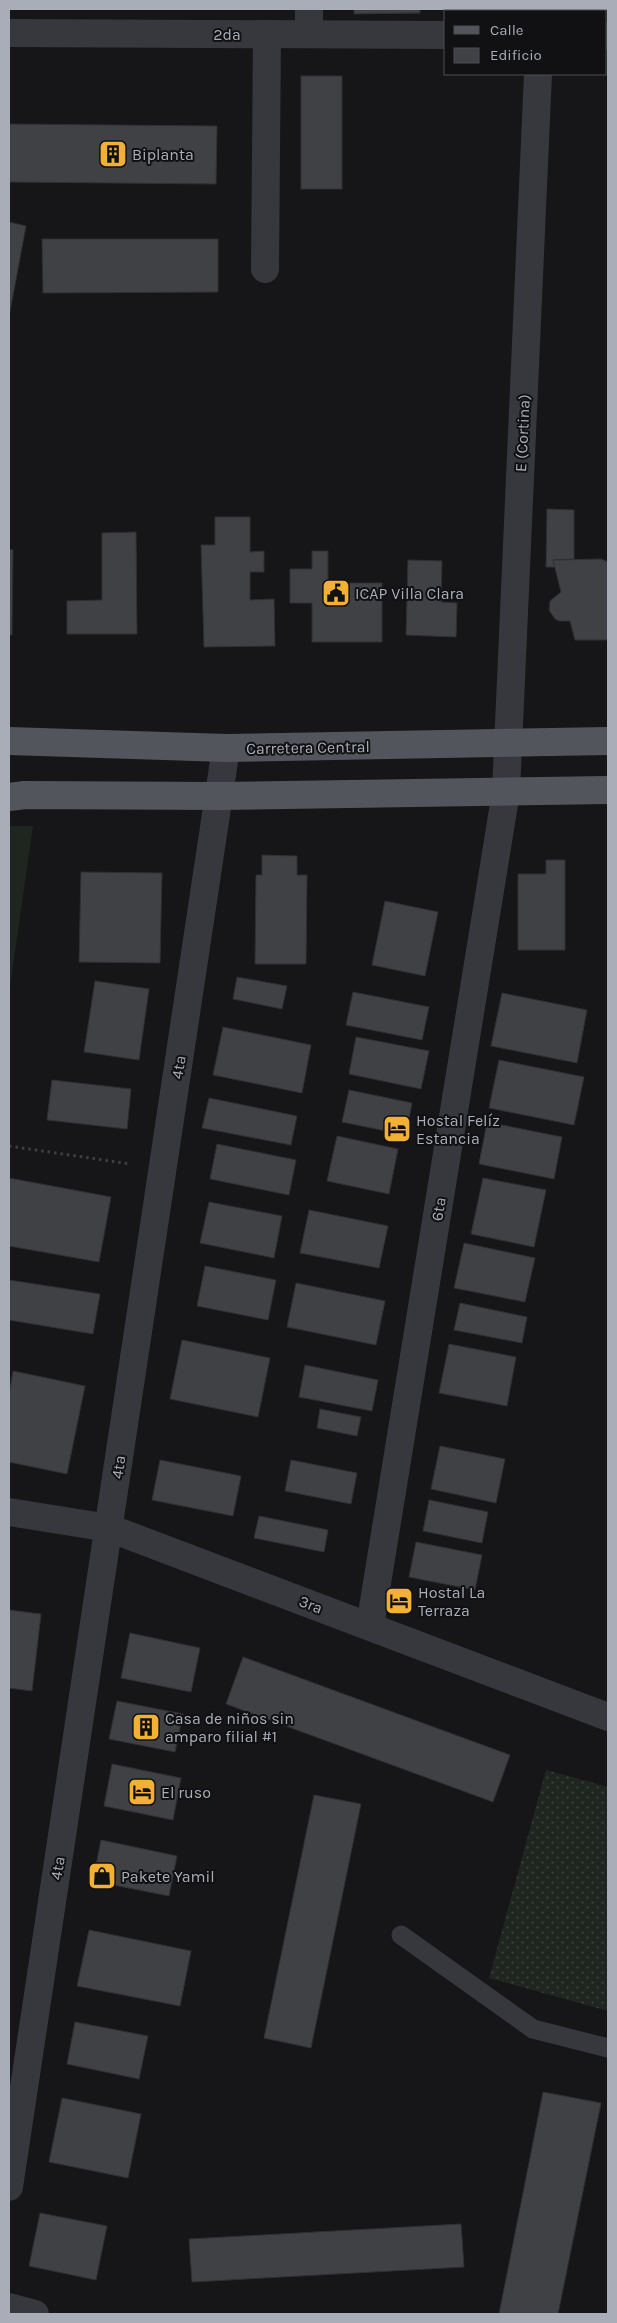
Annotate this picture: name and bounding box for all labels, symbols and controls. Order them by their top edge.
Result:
legend [444,10,607,75]
text: Calle [490,21,524,39]
street label: 2da [213,25,241,44]
text: Edificio [490,46,542,64]
building icon: Biplanta [98,139,128,169]
place label: Biplanta [132,145,194,164]
street label: E (Cortina) [511,394,534,472]
public building icon: ICAP Villa Clara [321,578,351,608]
place label: ICAP Villa Clara [355,584,464,603]
street label: Carretera Central [246,737,370,758]
street label: 4ta [167,1054,190,1080]
place label: Hostal Felíz Estancia [416,1111,500,1148]
hotel icon: Hostal Felíz Estancia [382,1114,412,1144]
street label: 6ta [427,1196,450,1222]
street label: 4ta [107,1454,130,1480]
place label: Hostal La Terraza [418,1583,485,1620]
hotel icon: Hostal La Terraza [384,1586,414,1616]
street label: 3ra [296,1591,325,1618]
place label: Casa de niños sin amparo filial #1 [165,1709,294,1746]
building icon: Casa de niños sin amparo filial #1 [131,1712,161,1742]
hotel icon: El ruso [127,1777,157,1807]
place label: El ruso [161,1783,211,1802]
street label: 4ta [46,1855,69,1881]
shop icon: Pakete Yamil [87,1861,117,1891]
place label: Pakete Yamil [121,1867,215,1886]

